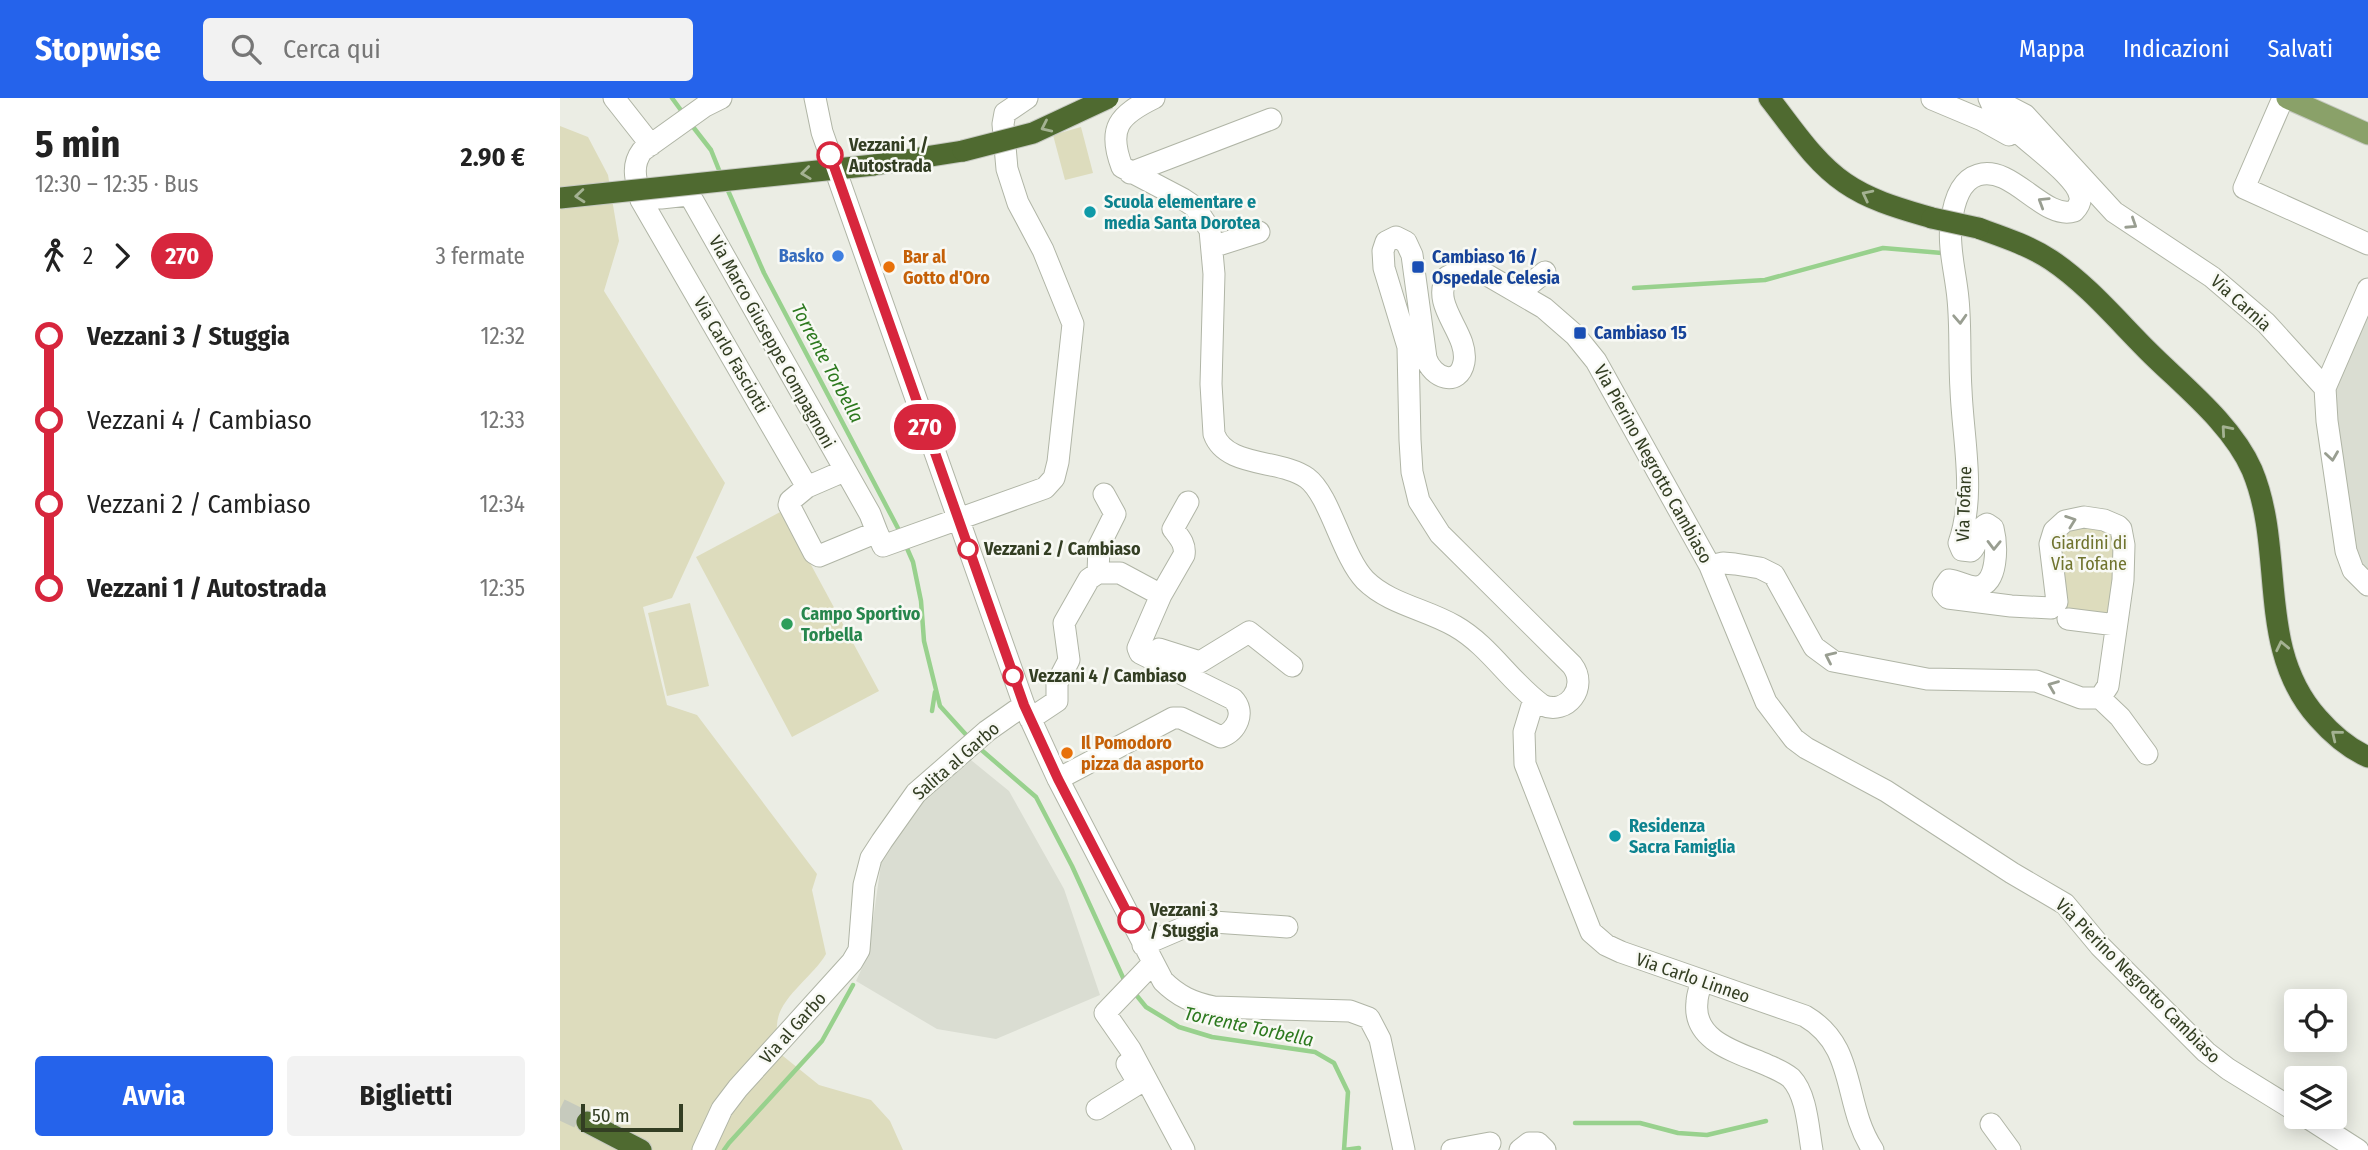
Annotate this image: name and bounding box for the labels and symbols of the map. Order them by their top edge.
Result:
one-way arrow [1041,119,1053,133]
place label: Vezzani 1 / Autostrada [848,134,932,177]
marker: Vezzani 1 / Autostrada [817,142,843,168]
one-way arrow [800,165,812,180]
one-way arrow [574,189,586,204]
one-way arrow [1862,189,1875,203]
place label: Scuola elementare e media Santa Dorotea [1104,191,1261,234]
one-way arrow [2038,198,2051,211]
marker: Scuola elementare e media Santa Dorotea [1082,204,1098,220]
one-way arrow [2125,216,2138,229]
street label: Via Marco Giuseppe Compagnoni [704,232,840,452]
place label: Basko [779,245,824,267]
place label: Bar al Gotto d'Oro [903,246,990,289]
place label: Cambiaso 16 / Ospedale Celesia [1432,246,1560,289]
marker: Basko [830,248,846,264]
marker: Bar al Gotto d'Oro [881,259,897,275]
marker: Cambiaso 16 / Ospedale Celesia [1410,259,1426,275]
street label: Via Carnia [2206,270,2276,336]
street label: Via Carlo Fasciotti [689,293,773,417]
water label: Torrente Torbella [787,300,869,427]
one-way arrow [1952,314,1967,325]
place label: Cambiaso 15 [1594,322,1687,344]
marker: Cambiaso 15 [1572,325,1588,341]
street label: Via Pierino Negrotto Cambiaso [1589,361,1717,567]
line badge: 270 [885,404,965,450]
one-way arrow [2221,425,2234,438]
one-way arrow [2324,450,2339,462]
street label: Via Tofane [1952,466,1976,542]
one-way arrow [2064,515,2077,529]
park label: Giardini di Via Tofane [2051,532,2127,575]
place label: Vezzani 2 / Cambiaso [983,538,1141,560]
marker: Vezzani 2 / Cambiaso [958,539,978,559]
one-way arrow [1987,540,2002,551]
place label: Campo Sportivo Torbella [801,603,921,646]
marker: Campo Sportivo Torbella [779,616,795,632]
one-way arrow [2275,640,2290,652]
one-way arrow [1825,652,1837,666]
place label: Vezzani 4 / Cambiaso [1028,665,1187,687]
marker: Vezzani 4 / Cambiaso [1003,666,1023,686]
one-way arrow [2048,681,2060,695]
street label: Salita al Garbo [908,717,1004,805]
one-way arrow [2331,731,2344,744]
place label: Il Pomodoro pizza da asporto [1081,732,1204,775]
marker: Il Pomodoro pizza da asporto [1059,745,1075,761]
place label: Residenza Sacra Famiglia [1629,815,1736,858]
marker: Residenza Sacra Famiglia [1607,828,1623,844]
street label: Via Pierino Negrotto Cambiaso [2051,894,2225,1068]
place label: Vezzani 3 / Stuggia [1149,899,1219,942]
marker: Vezzani 3 / Stuggia [1118,907,1144,933]
street label: Via Carlo Linneo [1633,948,1753,1008]
street label: Via al Garbo [755,988,831,1068]
water label: Torrente Torbella [1182,1002,1316,1051]
scale bar [581,1101,682,1133]

